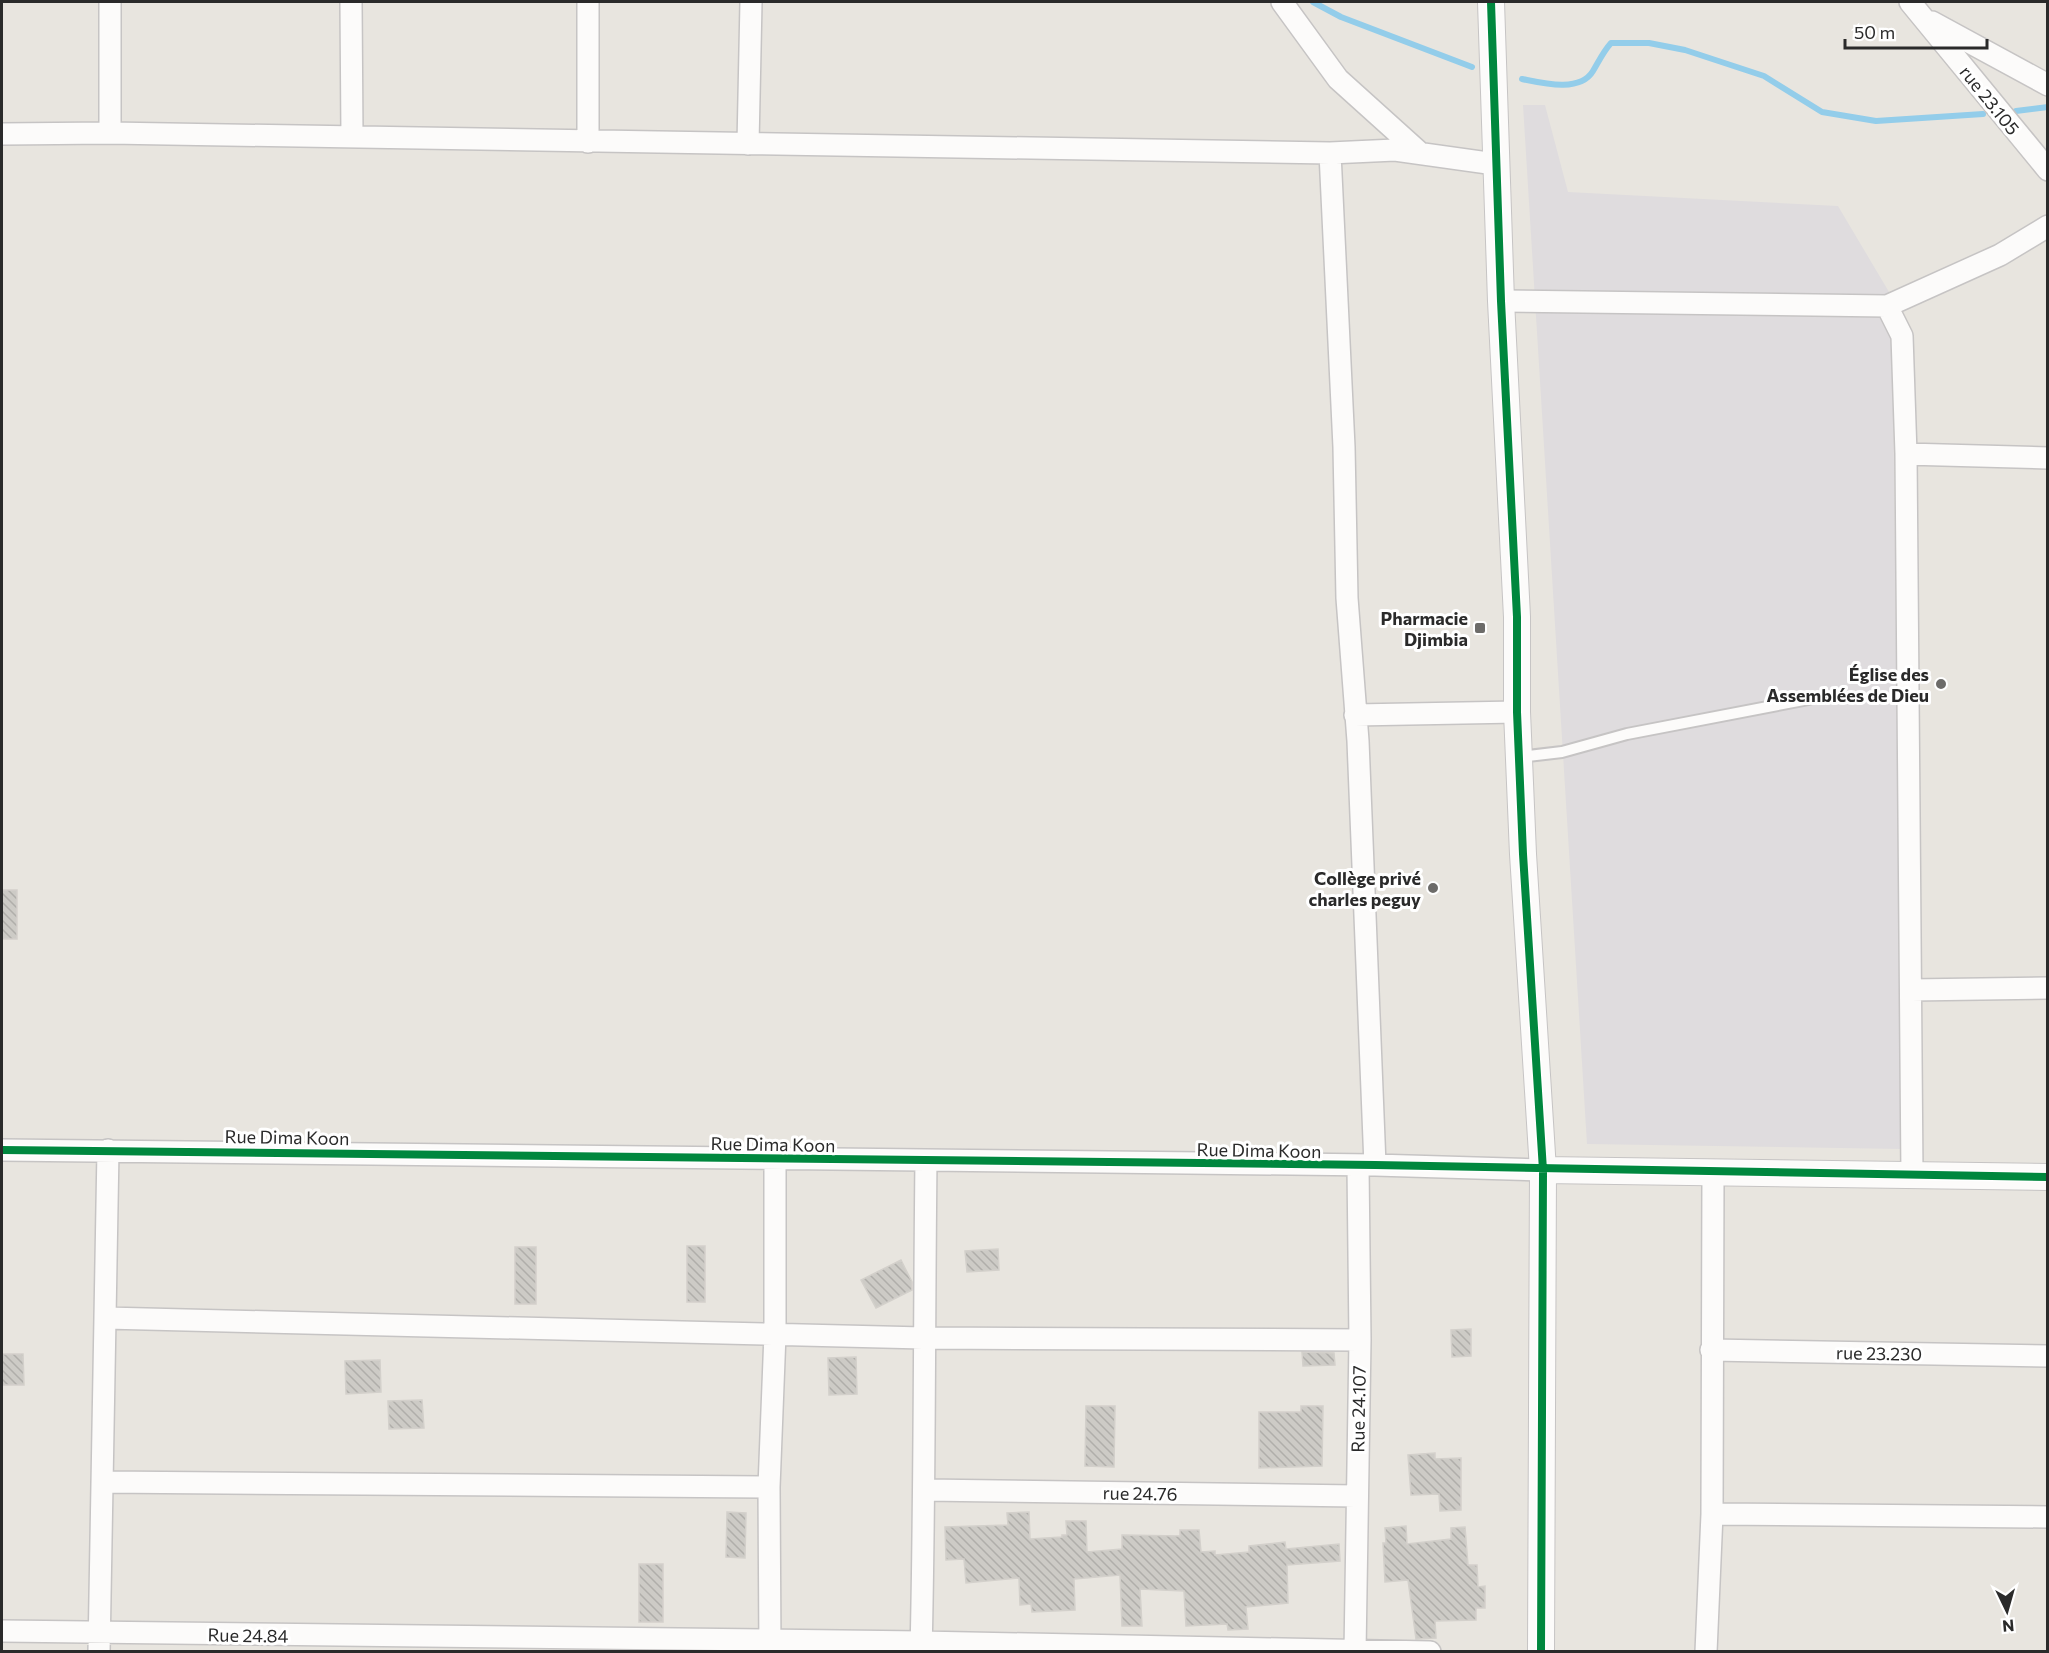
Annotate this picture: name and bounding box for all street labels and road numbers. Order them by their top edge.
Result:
street label: rue 23.105 [1955,61,2025,139]
street label: Rue Dima Koon [224,1125,350,1149]
street label: Rue Dima Koon [710,1132,836,1156]
street label: Rue Dima Koon [1196,1138,1322,1162]
street label: rue 23.230 [1836,1341,1922,1365]
street label: Rue 24.107 [1346,1365,1370,1453]
street label: rue 24.76 [1102,1481,1178,1505]
street label: Rue 24.84 [207,1623,289,1647]

